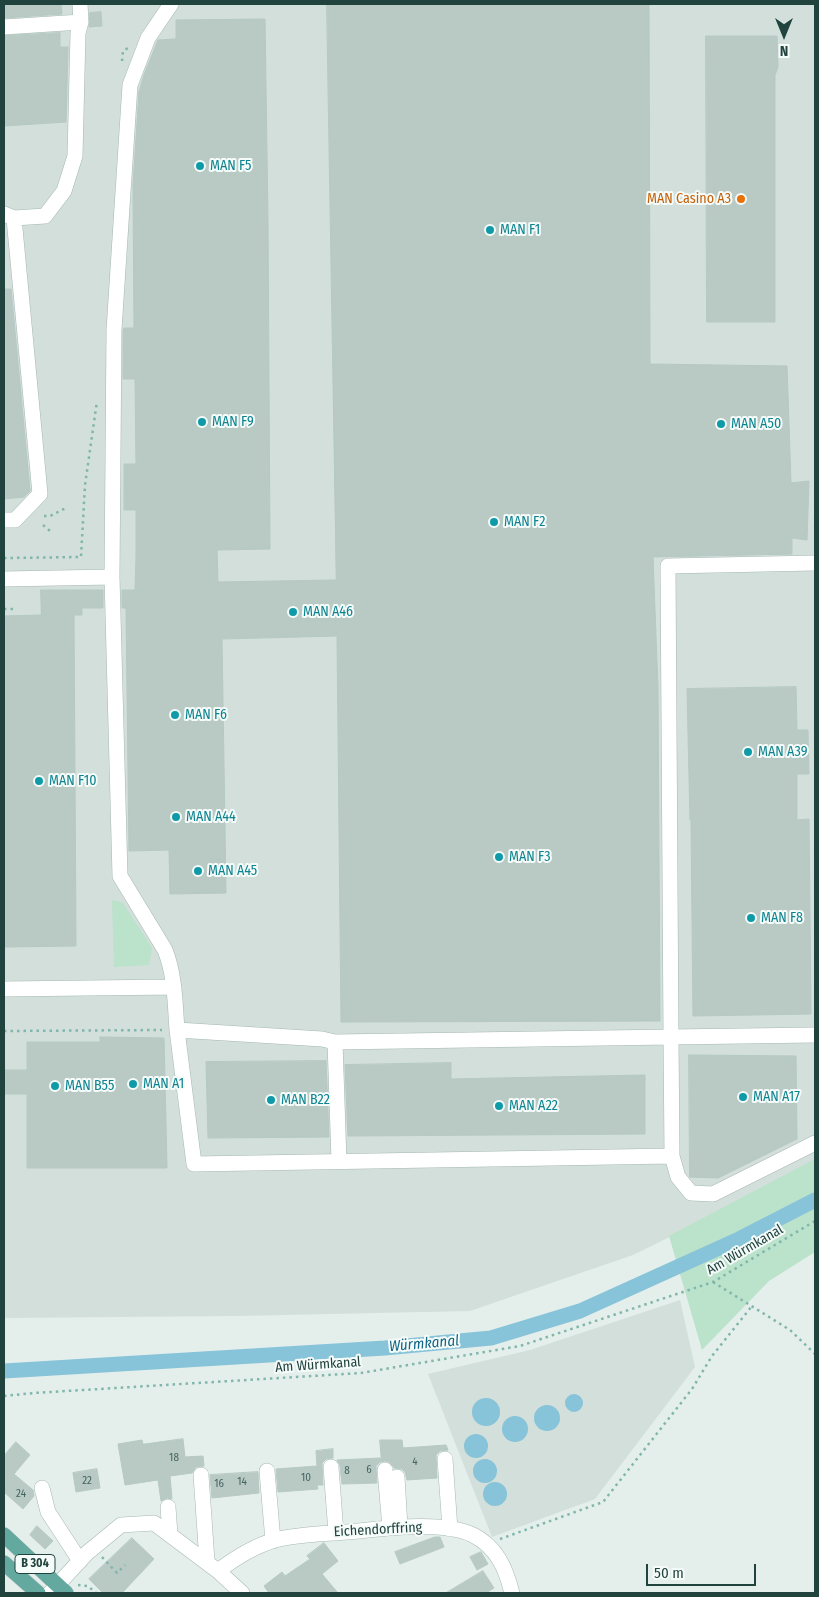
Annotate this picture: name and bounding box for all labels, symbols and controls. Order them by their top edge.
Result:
north arrow [759,10,809,60]
text: N [780,42,788,59]
place label: MAN F5 [210,158,251,174]
marker: MAN F5 [194,160,206,172]
place label: MAN Casino A3 [647,191,731,207]
marker: MAN Casino A3 [735,193,747,205]
place label: MAN F1 [500,222,540,238]
marker: MAN F1 [484,224,496,236]
place label: MAN F9 [212,414,254,430]
marker: MAN F9 [196,416,208,428]
place label: MAN A50 [731,416,781,432]
marker: MAN A50 [715,418,727,430]
place label: MAN F2 [504,514,545,530]
marker: MAN F2 [488,516,500,528]
place label: MAN A46 [303,604,353,620]
marker: MAN A46 [287,606,299,618]
place label: MAN F6 [185,707,227,723]
marker: MAN F6 [169,709,181,721]
place label: MAN A39 [758,744,807,760]
marker: MAN A39 [742,746,754,758]
place label: MAN F10 [49,773,97,789]
marker: MAN F10 [33,775,45,787]
place label: MAN A44 [186,809,236,825]
marker: MAN A44 [170,811,182,823]
place label: MAN F3 [509,849,551,865]
marker: MAN F3 [493,851,505,863]
place label: MAN A45 [208,863,257,879]
marker: MAN A45 [192,865,204,877]
place label: MAN F8 [761,910,803,926]
marker: MAN F8 [745,912,757,924]
place label: MAN A1 [143,1076,184,1092]
place label: MAN B55 [65,1078,114,1094]
marker: MAN A1 [127,1078,139,1090]
marker: MAN B55 [49,1080,61,1092]
place label: MAN A17 [753,1089,800,1105]
marker: MAN A17 [737,1091,749,1103]
place label: MAN B22 [281,1092,330,1108]
marker: MAN B22 [265,1094,277,1106]
place label: MAN A22 [509,1098,558,1114]
marker: MAN A22 [493,1100,505,1112]
street label: Am Würmkanal [704,1221,786,1279]
water label: Würmkanal [388,1332,460,1356]
street label: Am Würmkanal [275,1354,361,1376]
house number: 18 [169,1451,179,1465]
house number: 4 [412,1455,418,1469]
house number: 6 [366,1463,372,1477]
house number: 8 [344,1464,350,1478]
house number: 10 [301,1471,311,1485]
house number: 22 [82,1474,92,1488]
house number: 14 [237,1475,247,1489]
house number: 16 [214,1477,224,1491]
house number: 24 [16,1487,26,1501]
street label: Eichendorffring [333,1519,423,1541]
scale bar [649,1554,759,1586]
road number: B 304 [15,1555,55,1574]
text: 50 m [654,1564,684,1582]

